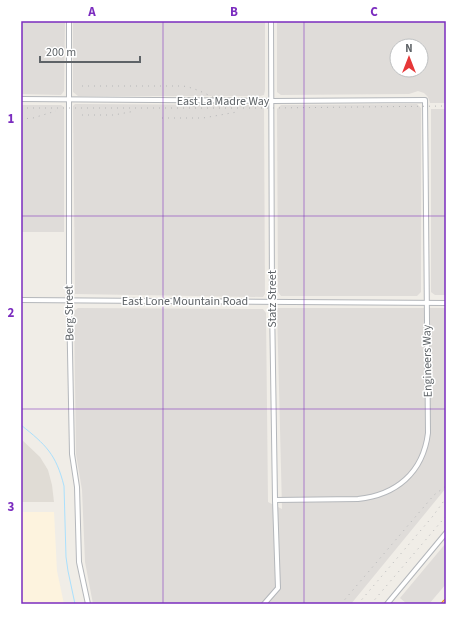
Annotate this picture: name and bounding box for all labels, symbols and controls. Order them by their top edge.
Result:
text: A [87,3,96,21]
text: B [230,3,238,21]
text: C [370,3,378,21]
scale bar [40,38,140,64]
north arrow [389,38,429,78]
text: N [405,41,413,56]
text: 200 m [46,44,76,61]
street label: East La Madre Way [177,93,270,110]
text: 1 [8,110,15,128]
street label: Statz Street [264,270,281,328]
street label: Berg Street [61,285,78,341]
street label: East Lone Mountain Road [122,293,248,310]
text: 2 [8,304,15,322]
street label: Engineers Way [418,324,437,398]
text: 3 [8,498,15,516]

